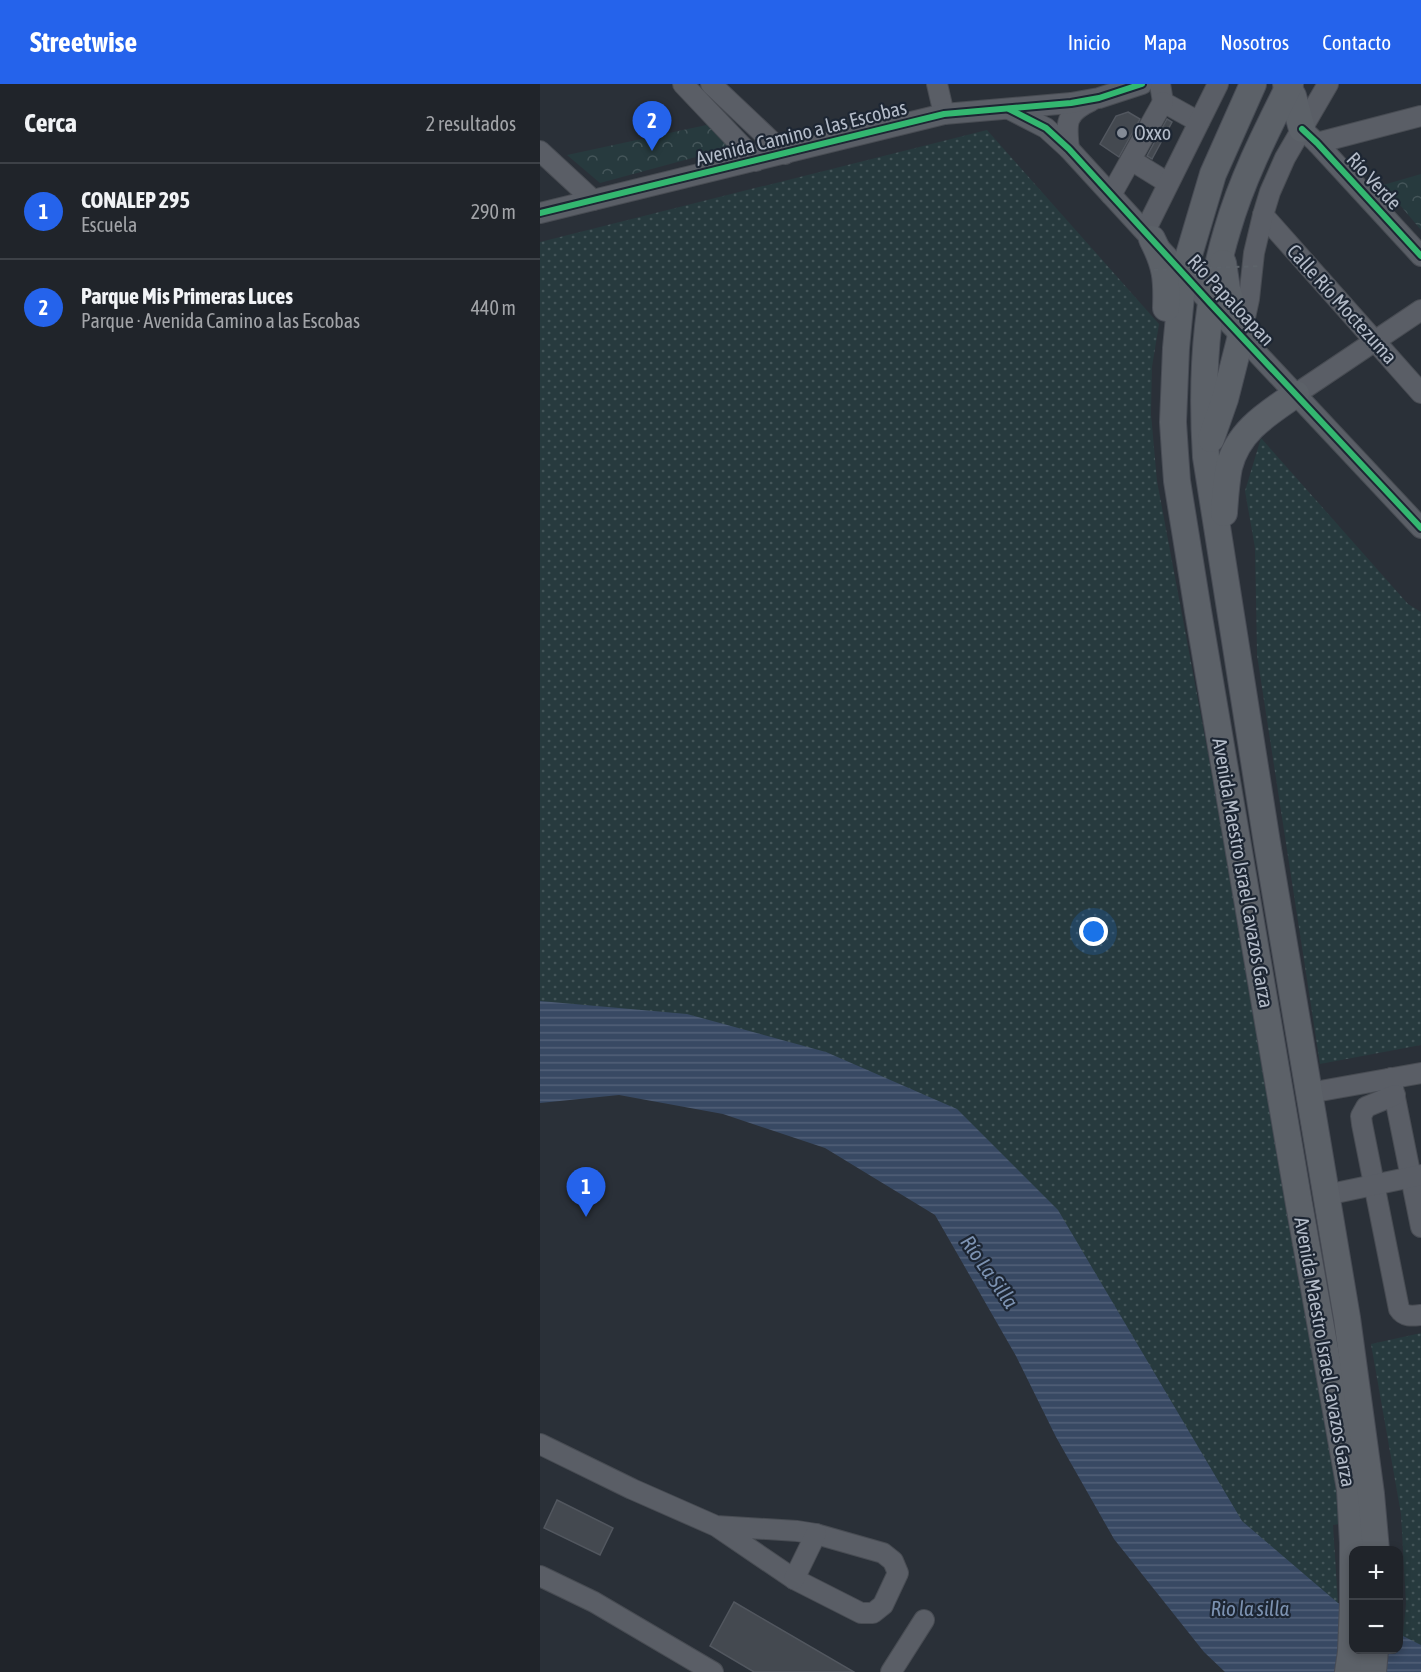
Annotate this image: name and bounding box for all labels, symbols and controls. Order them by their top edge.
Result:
text: Streetwise [30,26,137,58]
text: Inicio [1068,30,1111,54]
text: Mapa [1144,30,1187,54]
text: Nosotros [1220,30,1289,54]
text: Contacto [1322,30,1391,54]
street label: Avenida Camino a las Escobas [693,95,909,170]
pin: 2 [632,101,672,151]
text: Cerca [24,108,77,138]
text: 2 resultados [426,112,516,135]
place label: Oxxo [1134,121,1171,144]
marker: Oxxo [1115,126,1129,140]
street label: Río Verde [1342,147,1406,214]
text: CONALEP 295 [81,187,190,213]
text: 1 [39,200,48,223]
text: 290 m [471,200,516,223]
text: Escuela [81,213,137,236]
street label: Calle Río Moctezuma [1283,239,1402,368]
street label: Río Papaloapan [1183,249,1280,350]
text: Parque Mis Primeras Luces [81,283,293,309]
text: 2 [39,296,48,319]
text: 440 m [471,296,516,319]
text: Parque · Avenida Camino a las Escobas [81,309,360,332]
street label: Avenida Maestro Israel Cavazos Garza [1208,736,1279,1010]
your location [1079,917,1108,946]
pin: 1 [566,1168,606,1217]
street label: Avenida Maestro Israel Cavazos Garza [1290,1215,1361,1489]
water label: Río La Silla [956,1231,1024,1313]
map controls [1349,1546,1403,1654]
button: + [1349,1546,1403,1600]
water label: Rio la silla [1211,1596,1290,1620]
button: − [1349,1600,1403,1654]

